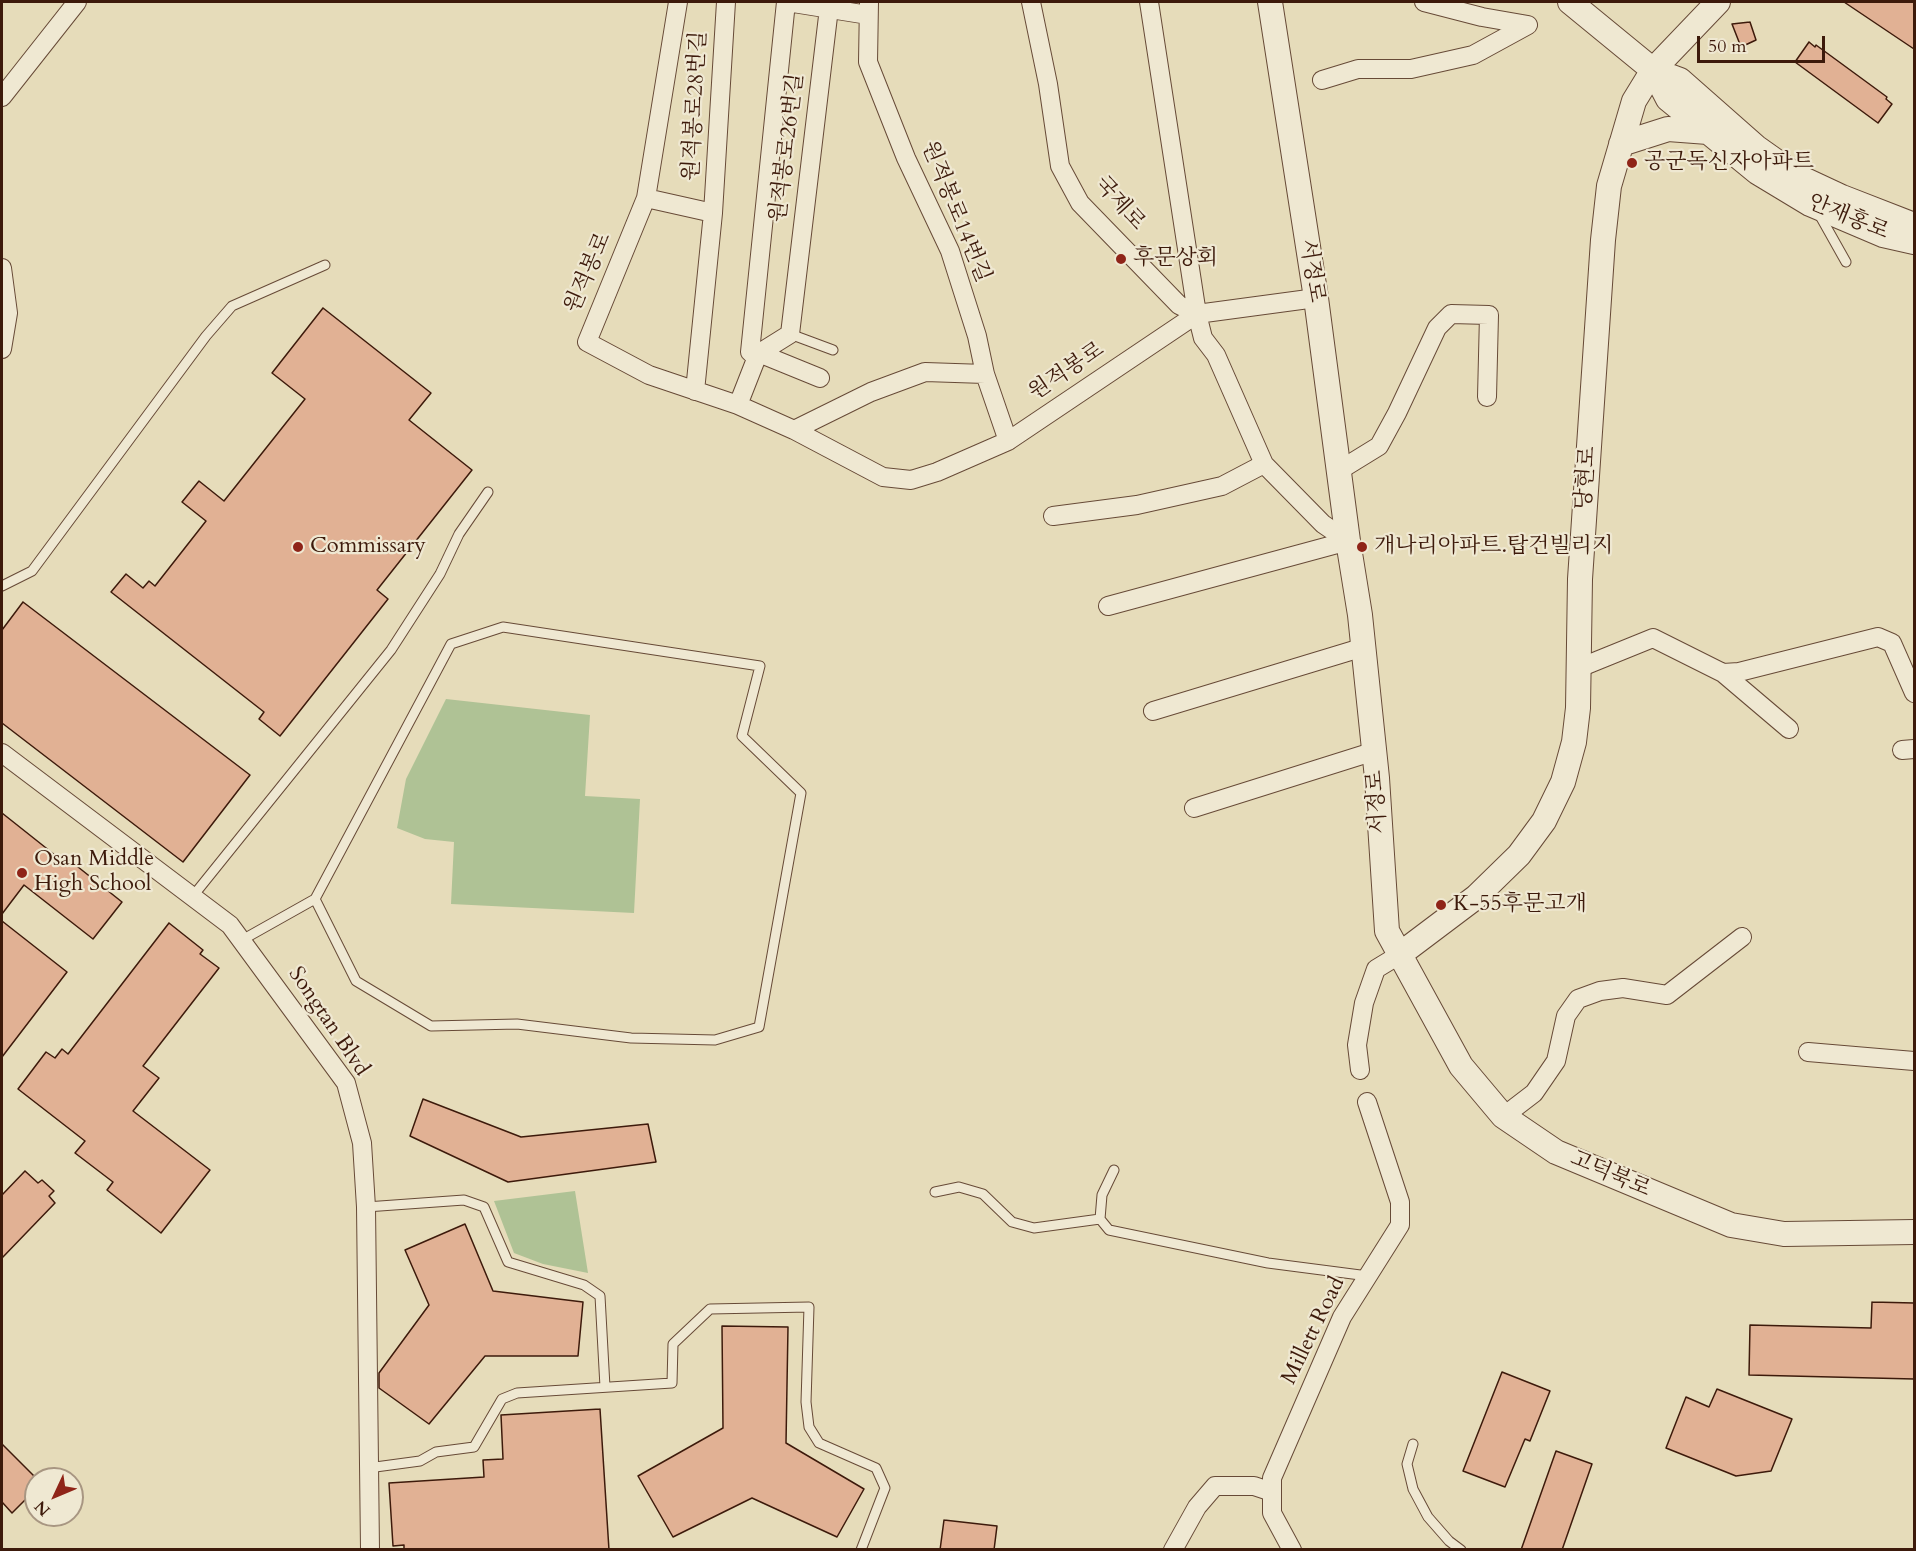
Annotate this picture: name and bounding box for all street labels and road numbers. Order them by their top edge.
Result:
street label: 원적봉로28번길 [679,30,713,182]
street label: 원적봉로26번길 [766,72,810,224]
street label: 원적봉로14번길 [915,137,995,287]
street label: 국제로 [1088,171,1150,237]
street label: 안재홍로 [1804,190,1892,246]
street label: 원적봉로 [560,229,618,317]
street label: 서정로 [1293,237,1329,305]
street label: 원적봉로 [1024,337,1110,407]
street label: 당현로 [1572,445,1602,511]
street label: 서정로 [1363,769,1393,835]
street label: Songtan Blvd [282,962,374,1082]
street label: 고덕북로 [1566,1146,1654,1204]
street label: Millett Road [1277,1273,1351,1389]

